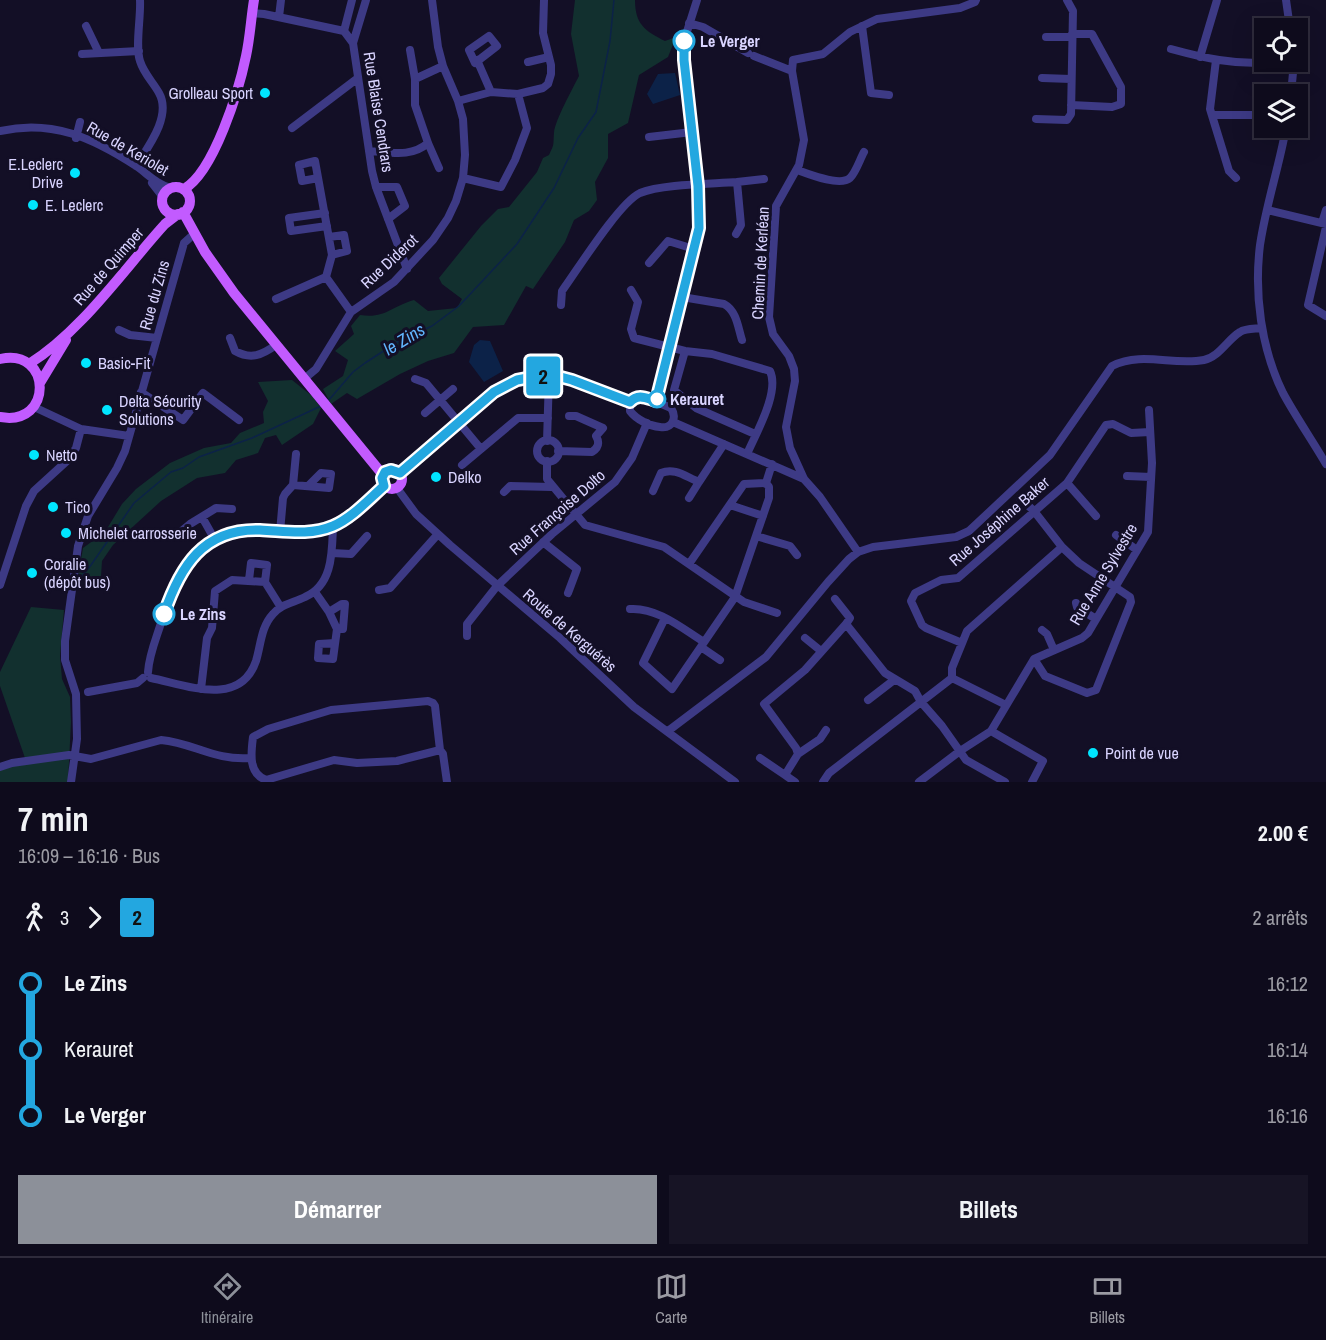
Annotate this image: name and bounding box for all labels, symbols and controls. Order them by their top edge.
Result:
map controls [1254,18,1308,138]
button: locate [1254,18,1308,72]
marker: Le Verger [673,30,695,52]
place label: Le Verger [700,30,760,52]
street label: Rue Blaise Cendrars [359,50,399,174]
place label: Grolleau Sport [168,82,253,104]
button: layers [1254,84,1308,138]
marker: Grolleau Sport [258,86,272,100]
street label: Rue de Keriolet [83,116,173,180]
place label: E.Leclerc Drive [8,153,63,193]
marker: E.Leclerc Drive [68,166,82,180]
place label: E. Leclerc [45,194,104,216]
marker: E. Leclerc [26,198,40,212]
street label: Chemin de Kerléan [746,206,774,320]
street label: Rue de Quimper [68,222,149,310]
street label: Rue Diderot [356,229,423,293]
street label: Rue du Zins [134,258,174,332]
water label: le Zins [379,317,429,361]
place label: Basic-Fit [98,352,151,374]
marker: Basic-Fit [79,356,93,370]
line badge: 2 [524,356,562,395]
text: 2 [538,362,548,391]
place label: Kerauret [670,388,725,410]
place label: Delta Sécurity Solutions [119,390,202,430]
marker: Kerauret [648,390,666,408]
marker: Delta Sécurity Solutions [100,403,114,417]
place label: Netto [46,444,77,466]
marker: Netto [27,448,41,462]
street label: Rue Françoise Dolto [504,464,610,560]
place label: Delko [448,466,482,488]
marker: Delko [429,470,443,484]
street label: Rue Joséphine Baker [944,471,1054,571]
place label: Tico [65,496,90,518]
marker: Tico [46,500,60,514]
street label: Rue Anne Sylvestre [1064,519,1142,629]
place label: Michelet carrosserie [78,522,197,544]
marker: Michelet carrosserie [59,526,73,540]
place label: Coralie (dépôt bus) [44,553,110,593]
marker: Coralie (dépôt bus) [25,566,39,580]
street label: Route de Kerguérès [518,583,622,677]
marker: Le Zins [153,603,175,625]
place label: Le Zins [180,603,226,625]
place label: Point de vue [1105,742,1179,764]
marker: Point de vue [1086,746,1100,760]
text: 7 min [18,797,89,841]
text: 2.00 € [1258,818,1308,848]
text: 16:09 – 16:16 · Bus [18,842,160,869]
icon: walk [18,901,51,934]
icon: forward [78,901,111,934]
text: 2 [132,903,142,932]
text: 3 [60,904,69,931]
text: 2 arrêts [1252,904,1308,931]
text: Le Zins [64,968,127,998]
text: 16:12 [1267,970,1308,997]
text: Kerauret [64,1034,133,1064]
text: 16:14 [1267,1036,1308,1063]
text: Le Verger [64,1100,146,1130]
text: 16:16 [1267,1102,1308,1129]
button: Démarrer [18,1175,657,1244]
button: Billets [669,1175,1308,1244]
tab: Itinéraire [201,1270,253,1328]
tab: Carte [655,1270,688,1328]
tab: Billets [1089,1270,1125,1328]

